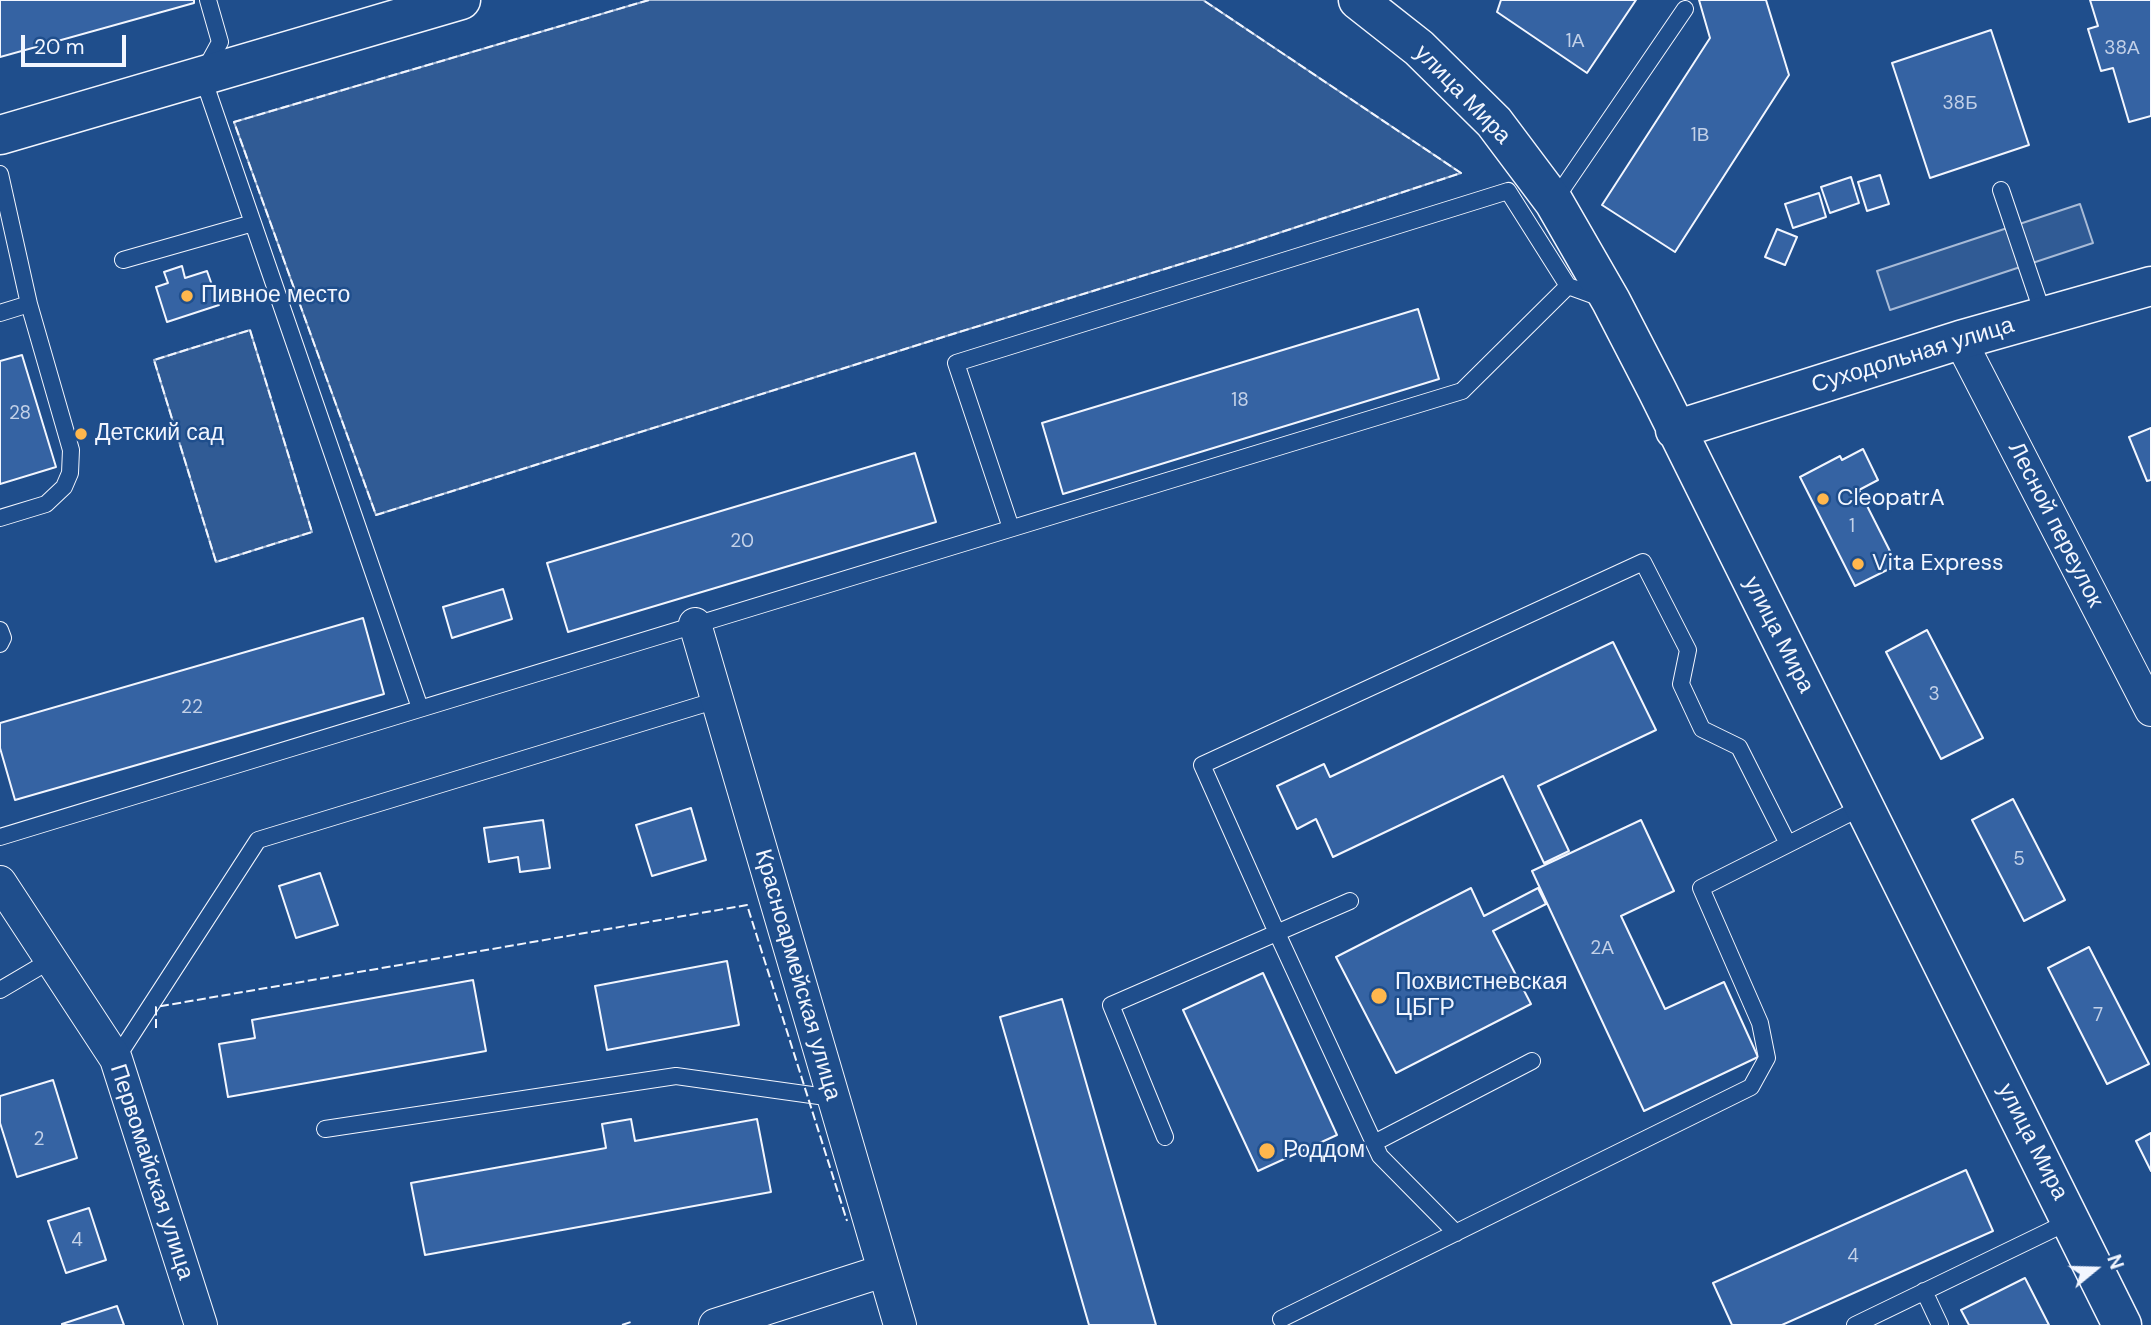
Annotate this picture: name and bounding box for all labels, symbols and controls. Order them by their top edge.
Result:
scale bar [24,21,130,65]
house number: 1А [1566,31,1584,53]
text: 20 m [34,33,85,61]
house number: 38А [2104,38,2140,60]
street label: улица Мира [1408,40,1516,150]
house number: 38Б [1942,93,1978,115]
house number: 1В [1691,125,1709,147]
place label: Пивное место [201,282,350,310]
marker: Пивное место [179,288,195,304]
street label: Суходольная улица [1809,312,2017,400]
house number: 18 [1231,390,1249,412]
house number: 28 [9,403,31,425]
place label: Детский сад [95,420,224,448]
marker: Детский сад [73,426,89,442]
street label: Лесной переулок [2001,438,2109,612]
place label: CleopatrA [1837,485,1945,513]
marker: CleopatrA [1815,491,1831,507]
house number: 1 [1849,516,1855,538]
house number: 20 [730,531,754,553]
place label: Vita Express [1872,550,2004,578]
marker: Vita Express [1850,556,1866,572]
street label: улица Мира [1737,572,1819,698]
house number: 3 [1928,684,1940,706]
house number: 22 [181,697,203,719]
street label: Красноармейская улица [748,846,846,1104]
house number: 5 [2013,849,2025,871]
house number: 2А [1590,938,1614,960]
place label: Похвистневская ЦБГР [1395,969,1567,1023]
marker: Похвистневская ЦБГР [1369,986,1389,1006]
house number: 7 [2093,1005,2103,1027]
street label: Первомайская улица [103,1061,199,1283]
street label: улица Мира [1991,1079,2073,1205]
house number: 2 [34,1129,44,1151]
place label: Роддом [1283,1137,1365,1165]
marker: Роддом [1257,1141,1277,1161]
house number: 4 [71,1230,83,1252]
north arrow [2060,1234,2130,1304]
house number: 4 [1847,1246,1859,1268]
text: N [2101,1251,2129,1273]

